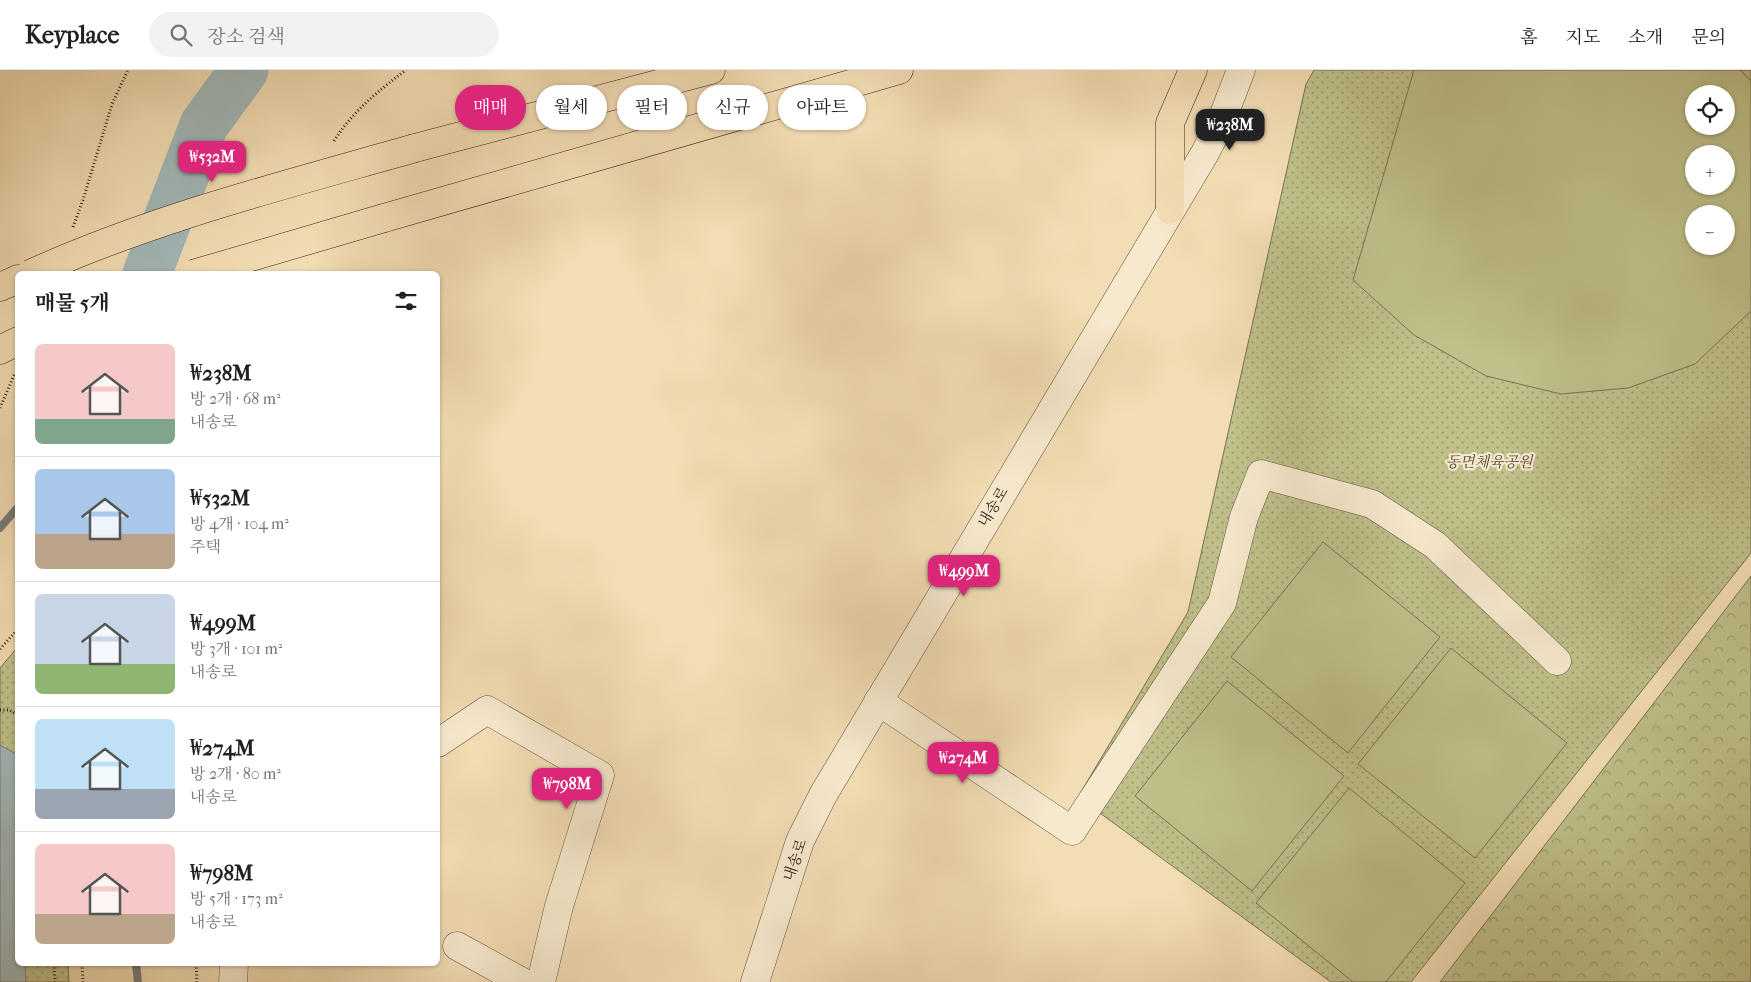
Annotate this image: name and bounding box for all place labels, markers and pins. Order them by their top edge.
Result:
pin: ₩238M [1195,108,1265,151]
pin: ₩532M [177,140,247,183]
pin: ₩499M [929,554,999,597]
pin: ₩274M [928,742,998,784]
pin: ₩798M [532,768,602,810]

